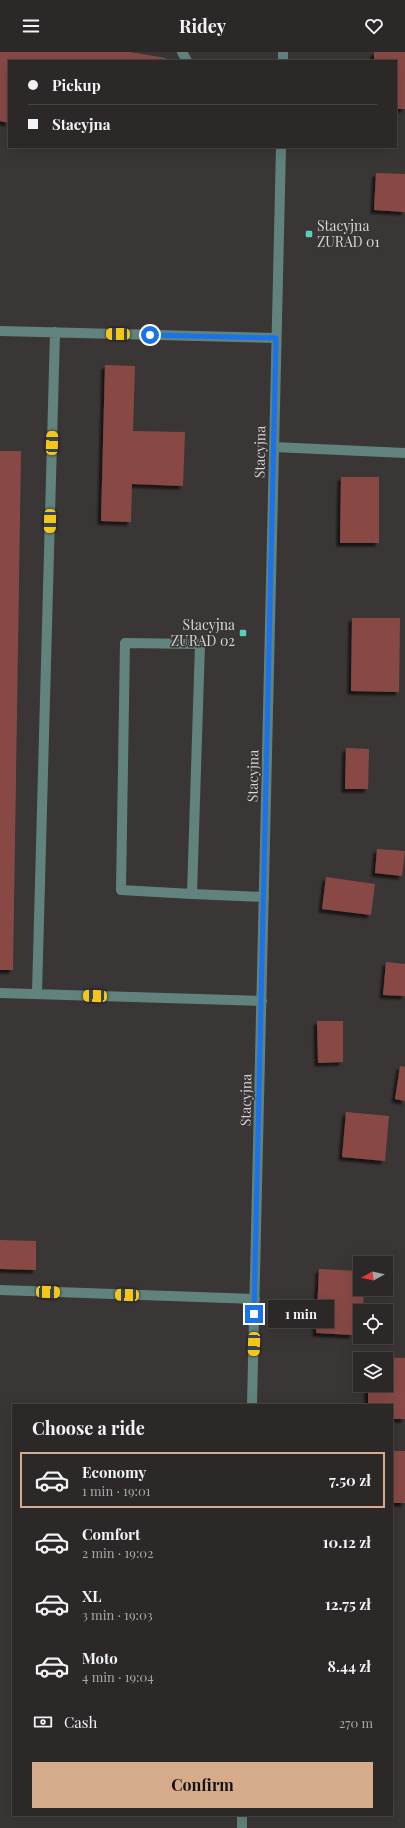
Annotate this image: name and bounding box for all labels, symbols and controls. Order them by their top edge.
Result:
text: Ridey [179,14,226,38]
icon: menu [20,15,42,37]
icon: heart [363,15,385,37]
text: Pickup [52,75,101,95]
text: Stacyjna [52,114,110,134]
place label: Stacyjna ZURAD 01 [317,216,380,251]
marker: Stacyjna ZURAD 01 [304,229,314,239]
route start [141,326,159,344]
car [106,328,130,340]
street label: Stacyjna [250,426,269,478]
car [46,431,58,455]
car [44,509,56,533]
place label: Stacyjna ZURAD 02 [171,615,235,650]
marker: Stacyjna ZURAD 02 [238,628,248,638]
street label: Stacyjna [243,750,262,802]
car [83,990,107,1002]
street label: Stacyjna [236,1074,255,1126]
north arrow [353,1256,393,1296]
map controls [353,1256,393,1392]
car [36,1286,60,1298]
car [115,1289,139,1301]
callout: 1 min [268,1300,334,1328]
button: locate [353,1304,393,1344]
route end [245,1305,263,1323]
text: 1 min [285,1305,317,1322]
car [248,1332,260,1356]
button: layers [353,1352,393,1392]
text: Choose a ride [32,1416,145,1440]
icon: car [34,1462,70,1498]
text: Economy [82,1462,146,1482]
text: 7.50 zł [329,1470,371,1490]
text: 1 min · 19:01 [82,1482,151,1499]
icon: car [34,1524,70,1560]
text: Comfort [82,1524,140,1544]
text: 10.12 zł [323,1532,371,1552]
text: 2 min · 19:02 [82,1544,153,1561]
icon: car [34,1586,70,1622]
text: XL [82,1586,102,1606]
text: 12.75 zł [325,1594,371,1614]
text: 3 min · 19:03 [82,1606,153,1623]
icon: car [34,1648,70,1684]
text: Moto [82,1648,118,1668]
text: 8.44 zł [328,1656,371,1676]
text: 4 min · 19:04 [82,1668,154,1685]
icon: cash [32,1711,54,1733]
text: Cash [64,1712,97,1732]
text: 270 m [339,1714,373,1731]
button: Confirm [32,1762,373,1808]

